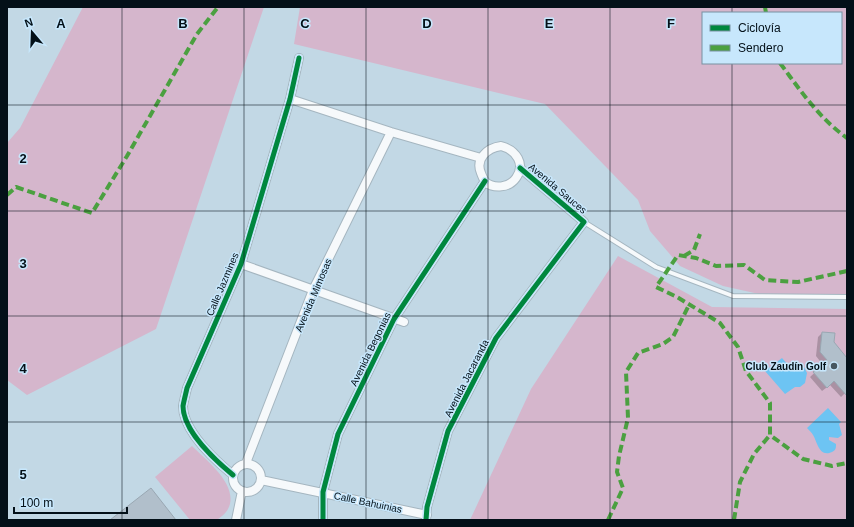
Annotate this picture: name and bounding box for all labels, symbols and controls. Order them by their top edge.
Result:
north arrow [12,12,52,52]
legend [702,12,842,64]
text: N [23,16,35,30]
text: A [56,16,66,31]
text: B [178,16,188,31]
text: C [300,16,310,31]
text: D [422,16,432,31]
text: E [545,16,554,31]
text: F [667,16,675,31]
text: Ciclovía [738,21,781,35]
text: Sendero [738,41,784,55]
text: 2 [19,151,27,166]
street label: Avenida Sauces [527,161,589,216]
street label: Calle Jazmines [204,251,241,318]
text: 3 [19,256,27,271]
street label: Avenida Mimosas [293,257,334,334]
street label: Avenida Begonias [348,311,393,388]
street label: Avenida Jacaranda [442,337,491,419]
text: 4 [19,361,27,376]
place label: Club Zaudín Golf [745,361,827,372]
marker: Club Zaudín Golf [829,361,839,371]
text: 5 [19,467,27,482]
scale bar [14,489,127,515]
street label: Calle Bahuinias [333,490,403,515]
text: 100 m [20,496,53,510]

